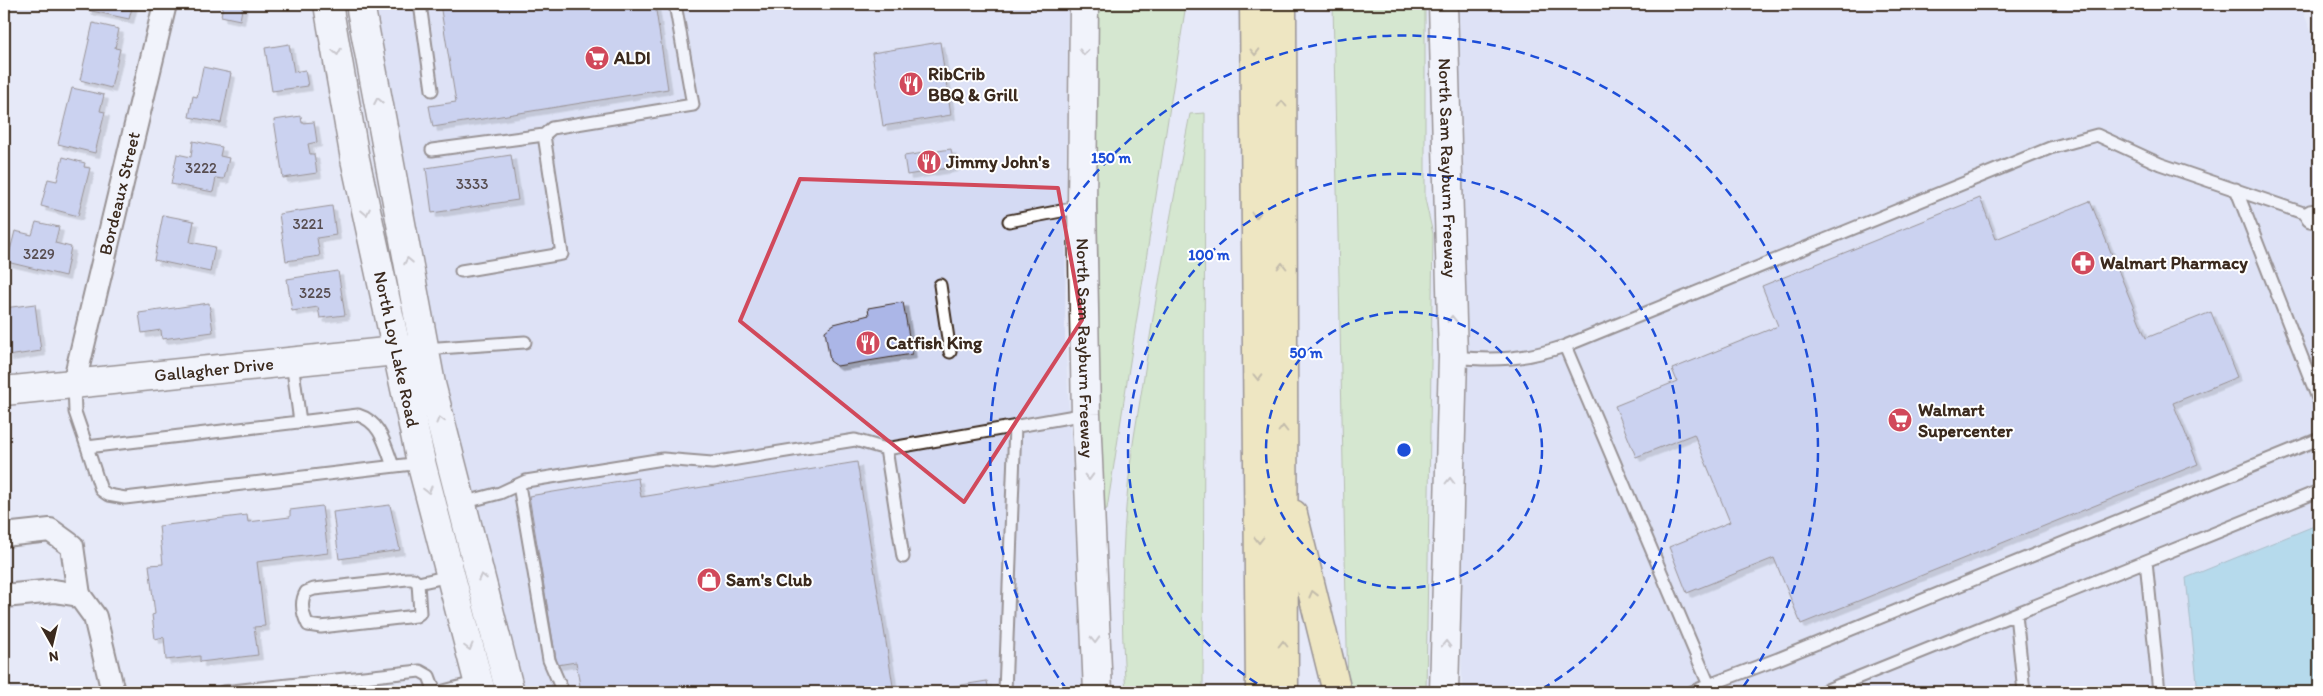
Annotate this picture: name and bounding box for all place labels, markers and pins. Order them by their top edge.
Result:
supermarket icon: ALDI [584,45,610,71]
place label: ALDI [613,47,651,69]
place label: RibCrib BBQ & Grill [928,63,1019,106]
restaurant icon: RibCrib BBQ & Grill [898,71,924,97]
restaurant icon: Jimmy John's [916,149,942,175]
place label: Jimmy John's [945,151,1050,173]
pharmacy icon: Walmart Pharmacy [2070,250,2096,276]
place label: Walmart Pharmacy [2100,252,2248,274]
restaurant icon: Catfish King [855,330,881,356]
place label: Catfish King [886,332,983,354]
place label: Walmart Supercenter [1918,399,2014,442]
supermarket icon: Walmart Supercenter [1887,407,1913,433]
centre of rings [1395,441,1413,459]
shop icon: Sam's Club [696,567,722,593]
place label: Sam's Club [726,569,812,591]

